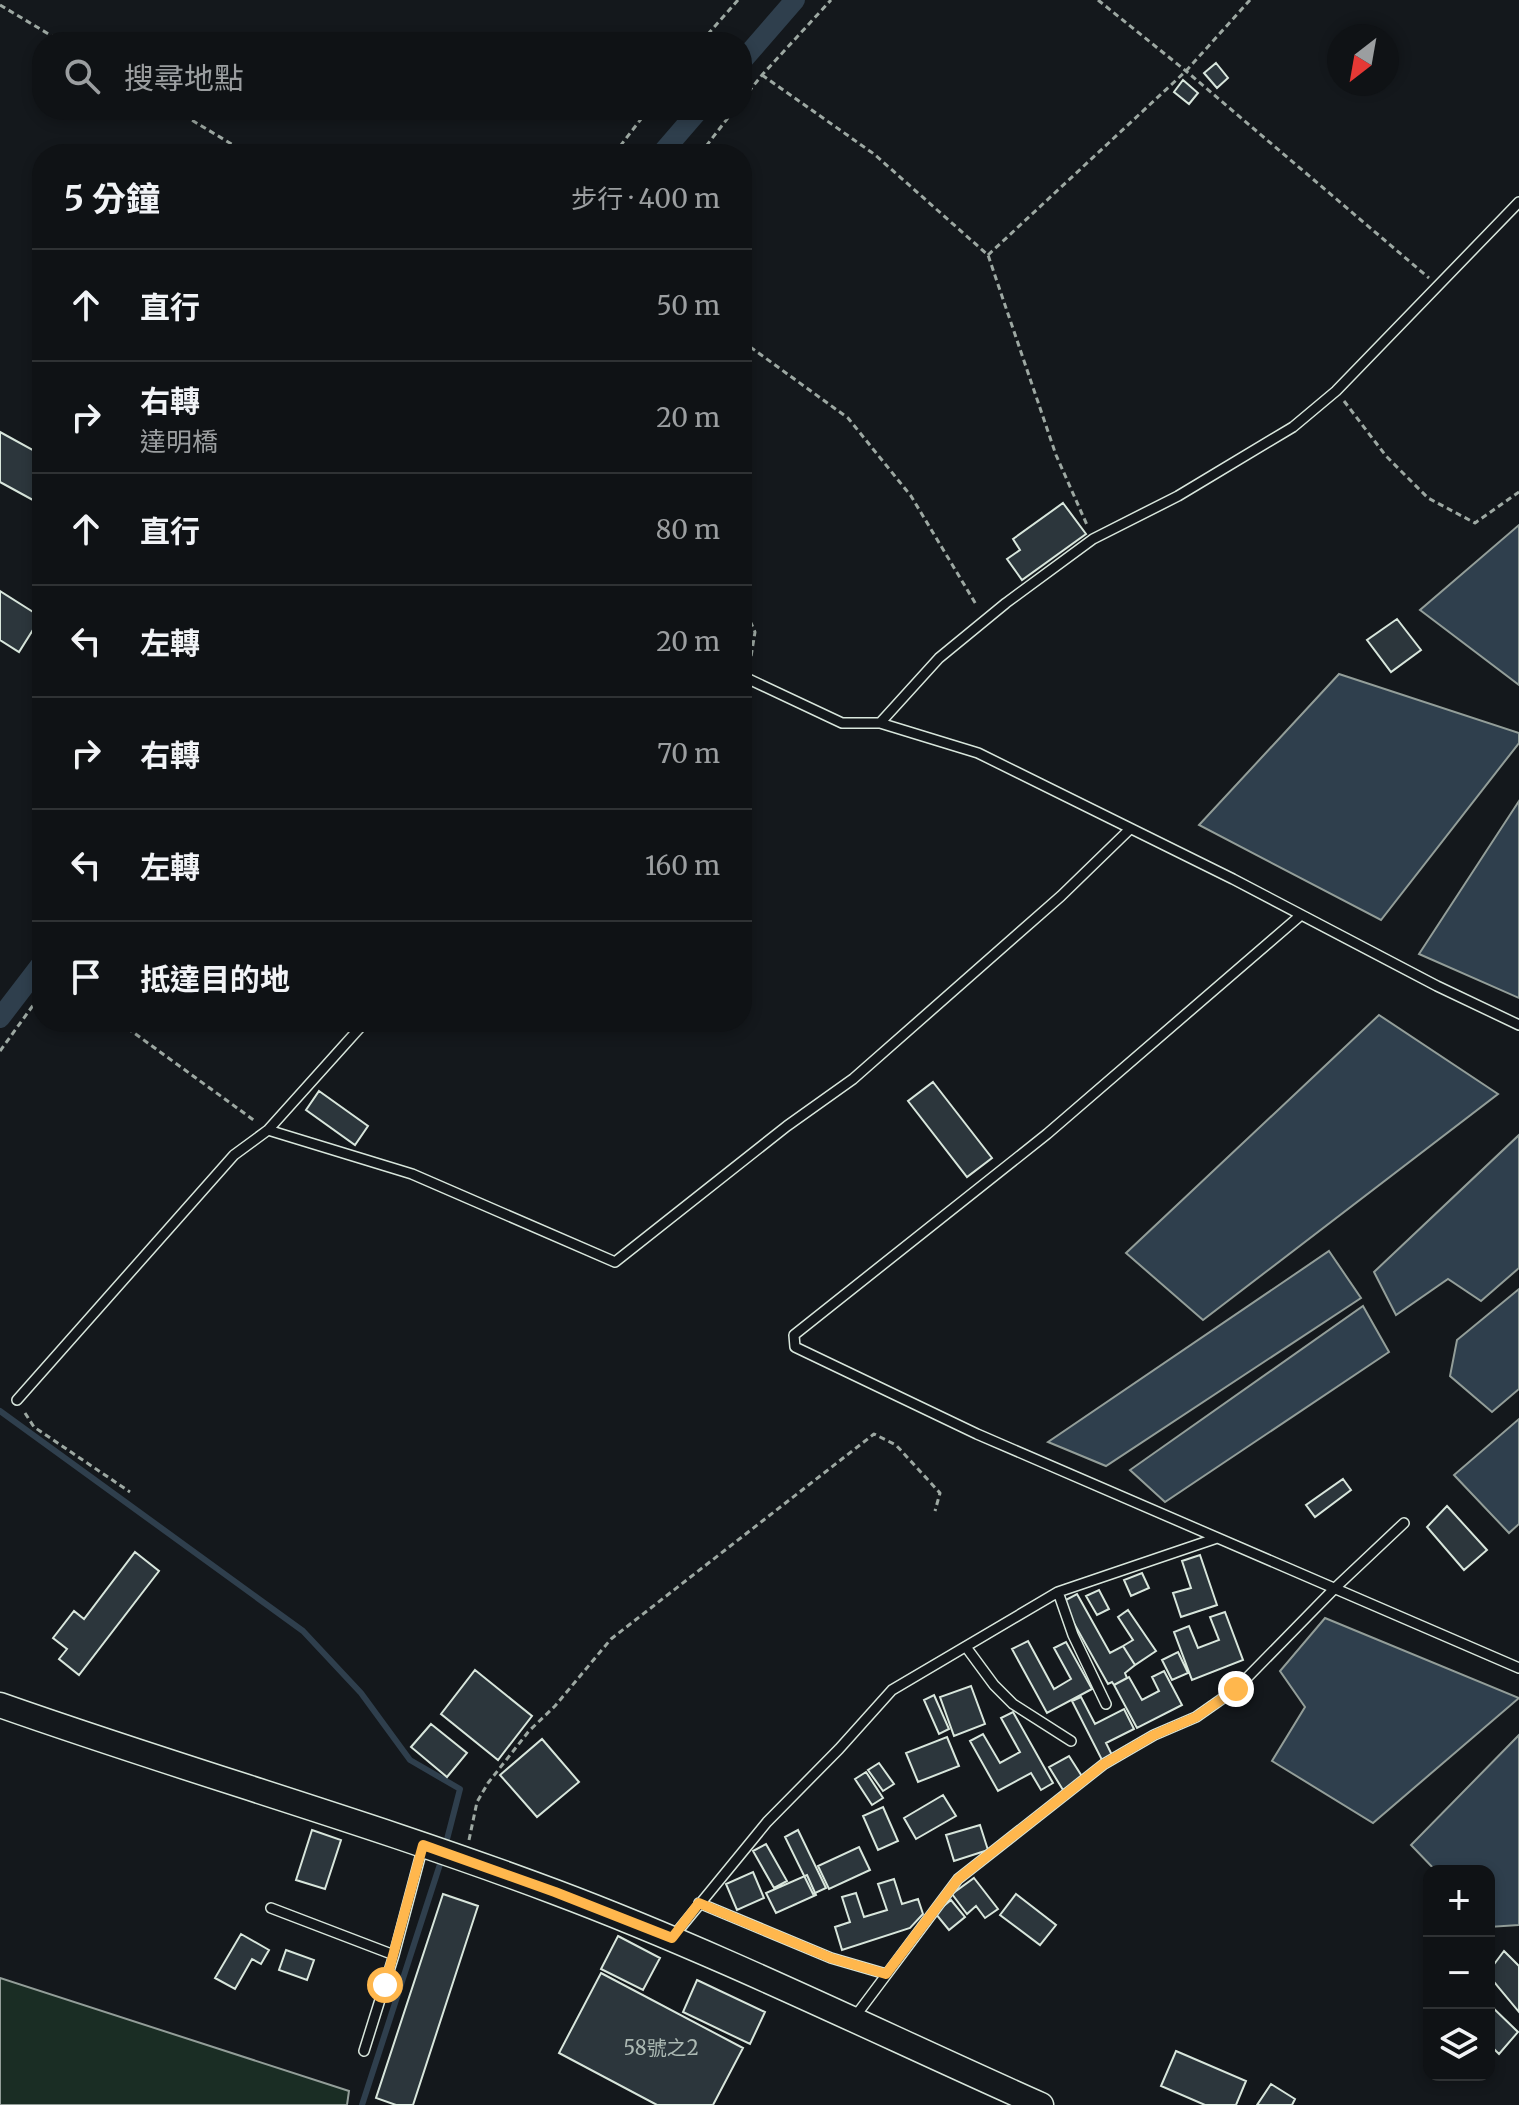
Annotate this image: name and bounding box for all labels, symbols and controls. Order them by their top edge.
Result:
north arrow [1327,24,1399,96]
search box [32,32,752,120]
icon: search [60,54,104,98]
text: 搜尋地點 [124,59,244,97]
text: 5 分鐘 [64,178,160,220]
text: 步行 · 400 m [571,182,720,215]
icon: ahead [64,283,108,327]
text: 直行 [140,288,200,326]
text: 50 m [656,289,720,322]
text: 右轉 [140,382,200,420]
icon: right [64,395,108,439]
text: 20 m [656,401,720,434]
text: 達明橋 [140,425,218,458]
icon: ahead [64,507,108,551]
text: 直行 [140,512,200,550]
text: 80 m [656,513,720,546]
icon: left [64,619,108,663]
text: 左轉 [140,624,200,662]
text: 20 m [656,625,720,658]
icon: right [64,731,108,775]
text: 右轉 [140,736,200,774]
text: 70 m [657,737,720,770]
icon: left [64,843,108,887]
text: 左轉 [140,848,200,886]
text: 160 m [645,849,720,882]
icon: arrive [64,955,108,999]
text: 抵達目的地 [140,960,290,998]
route end [1218,1671,1254,1707]
map controls [1423,1865,1495,2081]
button: + [1423,1865,1495,1937]
button: − [1423,1937,1495,2009]
route start [367,1967,403,2003]
button: layers [1423,2009,1495,2081]
house number: 58號之2 [623,2035,699,2060]

